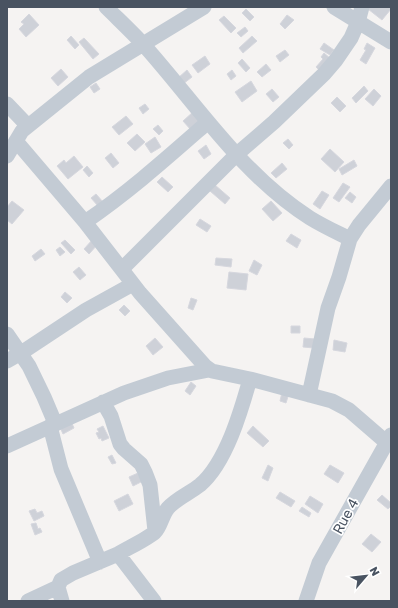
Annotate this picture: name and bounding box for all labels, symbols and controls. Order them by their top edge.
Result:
street label: Rue 4 [328,495,362,537]
north arrow [346,556,386,596]
text: N [368,564,383,578]

